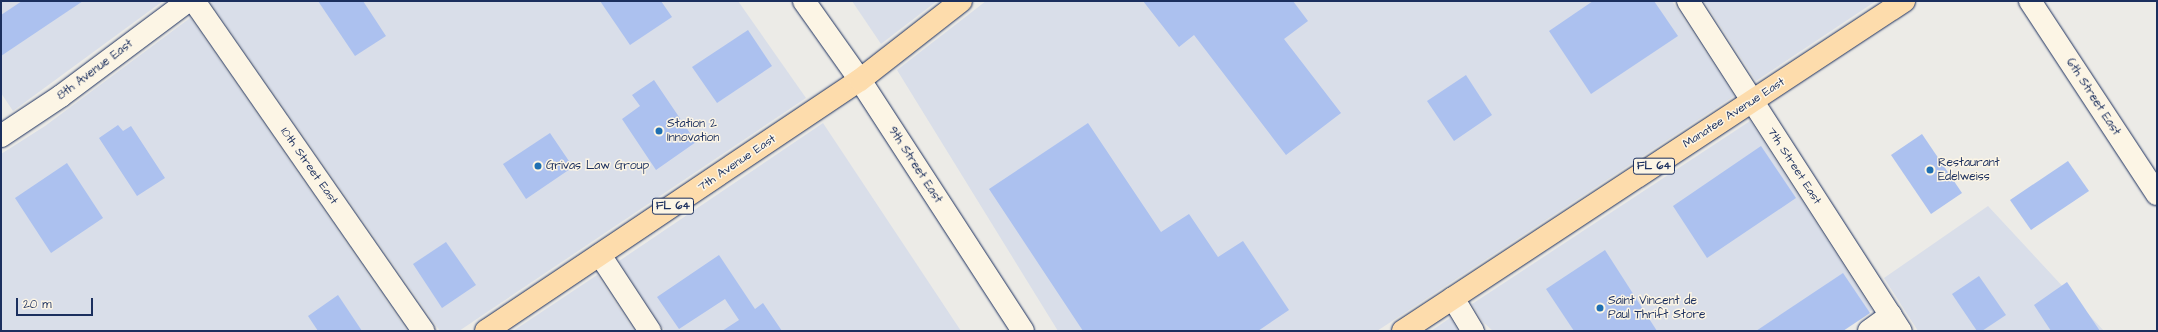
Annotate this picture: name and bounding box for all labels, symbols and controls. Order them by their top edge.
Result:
street label: 8th Avenue East [54,37,136,103]
street label: 6th Street East [2063,56,2123,138]
street label: Manatee Avenue East [1680,75,1788,151]
place label: Station 2 Innovation [667,117,719,145]
street label: 9th Street East [885,124,945,206]
street label: 10th Street East [277,125,341,207]
street label: 7th Street East [1764,125,1824,207]
marker: Station 2 Innovation [654,126,664,136]
street label: 7th Avenue East [695,132,779,194]
place label: Restaurant Edelweiss [1938,156,2000,184]
road number: FL 64 [1632,157,1676,175]
place label: Grivas Law Group [546,159,649,173]
marker: Grivas Law Group [533,161,543,171]
marker: Restaurant Edelweiss [1925,165,1935,175]
road number: FL 64 [651,197,695,215]
scale bar [18,290,95,316]
place label: Saint Vincent de Paul Thrift Store [1608,294,1706,322]
text: 20 m [23,296,52,313]
marker: Saint Vincent de Paul Thrift Store [1595,303,1605,313]

